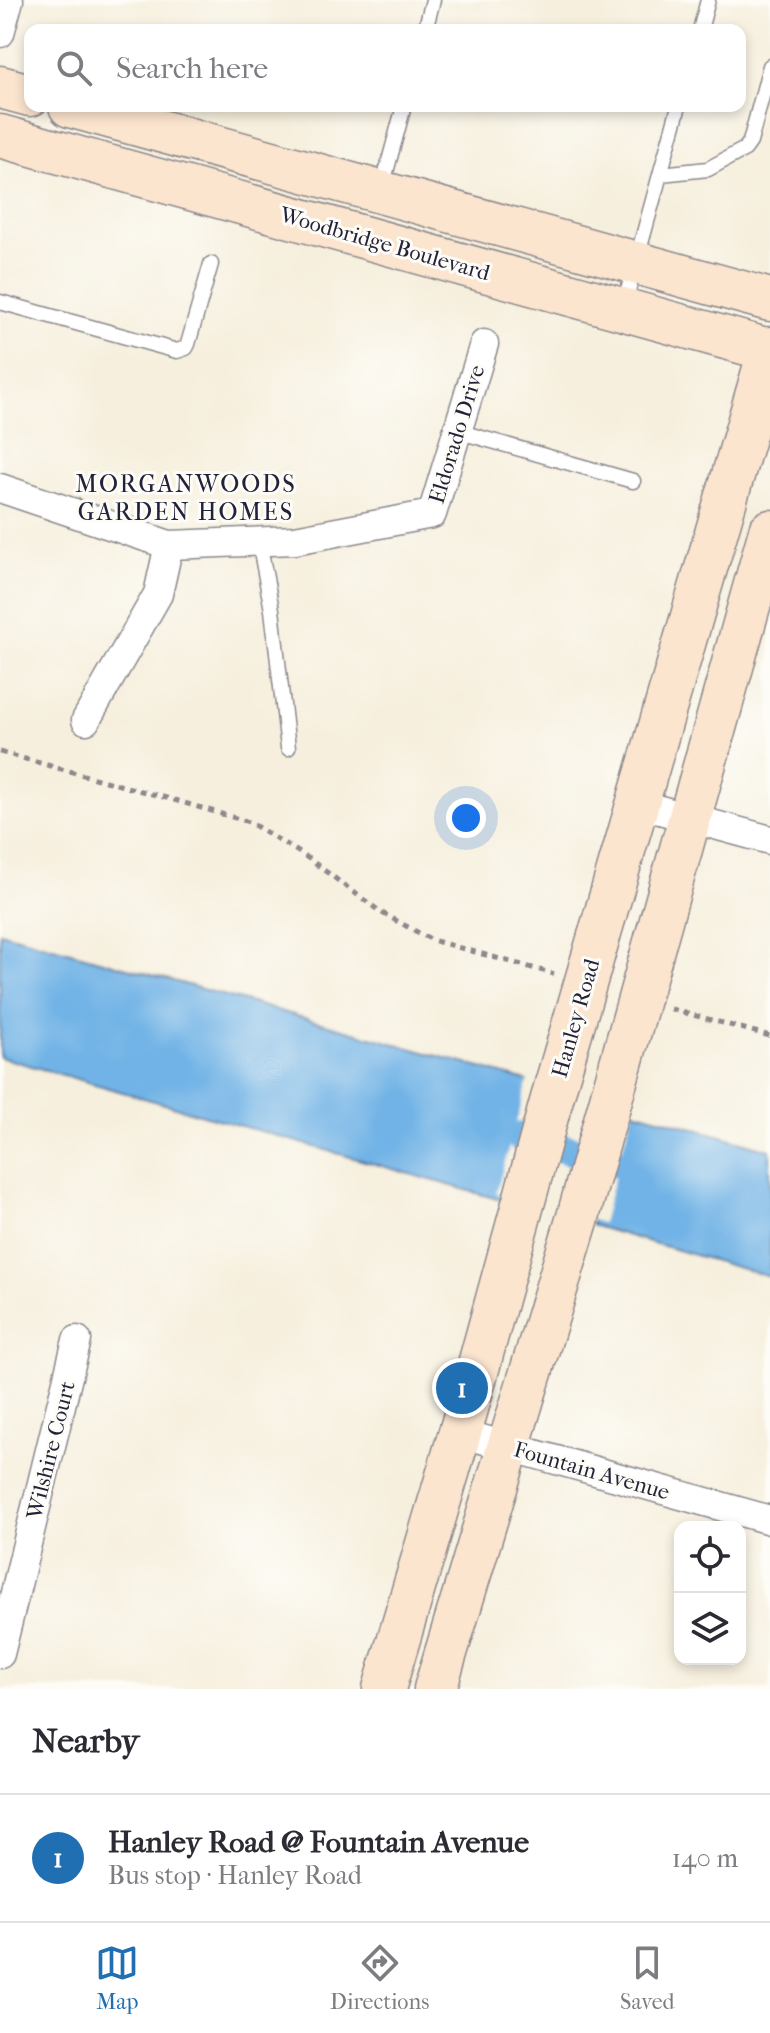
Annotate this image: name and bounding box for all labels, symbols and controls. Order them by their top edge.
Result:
search box [24,24,746,112]
icon: search [52,46,96,90]
text: Search here [116,51,268,86]
street label: Woodbridge Boulevard [276,201,494,287]
street label: Eldorado Drive [424,362,490,507]
district label: MORGANWOODS GARDEN HOMES [75,470,297,526]
your location [446,798,486,838]
street label: Hanley Road [547,955,606,1081]
pin: 1 [436,1358,488,1418]
street label: Wilshire Court [21,1378,81,1523]
street label: Fountain Avenue [511,1436,673,1506]
map controls [674,1521,746,1665]
button: locate [674,1521,746,1593]
button: layers [674,1593,746,1665]
text: Nearby [32,1721,139,1761]
text: Hanley Road @ Fountain Avenue [108,1825,529,1860]
text: 1 [53,1843,63,1874]
text: 140 m [672,1843,738,1874]
text: Bus stop · Hanley Road [108,1860,362,1891]
tab: Map [95,1941,139,2015]
tab: Directions [330,1941,429,2015]
tab: Saved [620,1941,675,2015]

